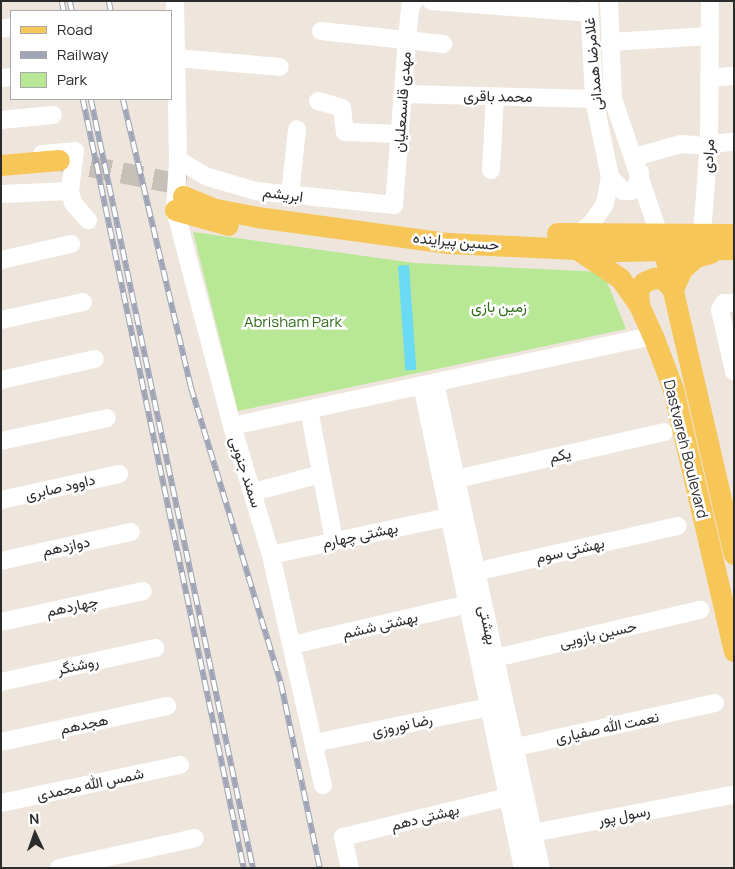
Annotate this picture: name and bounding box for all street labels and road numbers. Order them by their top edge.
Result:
street label: غلامرضا همدانی [580,17,606,111]
street label: مهدی قاسمعلیان [389,51,415,153]
street label: محمد باقری [463,86,533,106]
street label: مرادی [698,139,718,173]
street label: ابریشم [262,183,304,205]
street label: حسین پیراینده [412,228,500,254]
street label: Dastvareh Boulevard [660,378,712,520]
street label: سمند جنوبی [226,434,266,510]
street label: یکم [547,444,573,466]
street label: داوود صابری [23,470,97,504]
street label: بهشتی چهارم [320,518,400,552]
street label: دوازدهم [40,532,92,560]
street label: بهشتی سوم [534,533,606,567]
street label: چهاردهم [44,592,100,620]
street label: بهشتی [475,604,501,646]
street label: بهشتی ششم [341,608,419,642]
street label: حسین بازویی [558,616,638,652]
street label: روشنگر [56,652,100,678]
street label: نعمت الله صفیاری [554,707,660,747]
street label: هجدهم [58,710,110,738]
street label: رضا نوروزی [370,710,434,740]
street label: شمس الله محمدی [35,764,145,804]
street label: بهشتی دهم [389,800,461,834]
street label: رسول پور [597,801,651,829]

